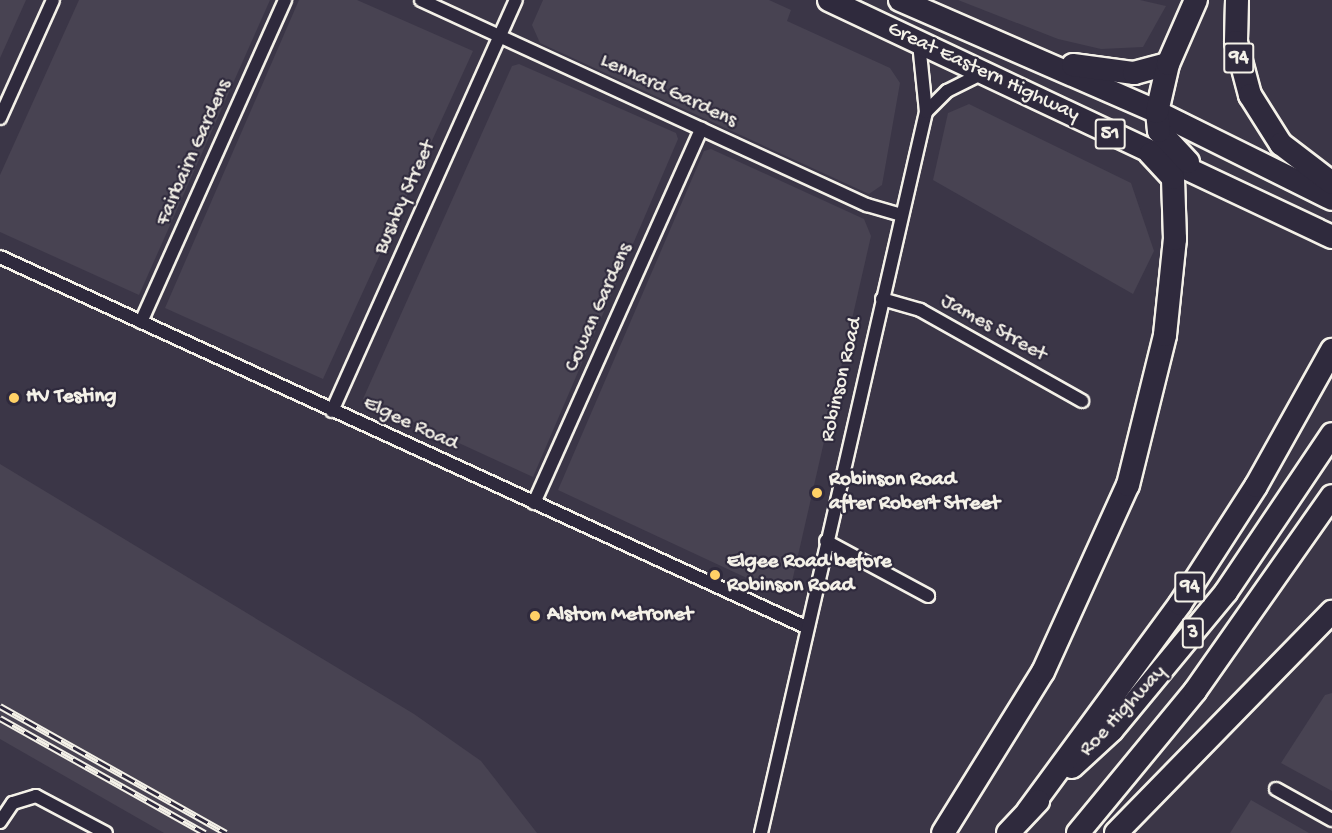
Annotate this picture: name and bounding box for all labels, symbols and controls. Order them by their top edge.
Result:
street label: Great Eastern Highway [883,17,1083,129]
road number: 94 [1222,41,1256,75]
street label: Lennard Gardens [596,49,740,135]
street label: Fairbairn Gardens [152,76,238,230]
road number: 51 [1094,117,1126,151]
street label: Bushby Street [370,137,442,259]
street label: Cowan Gardens [560,240,640,376]
street label: James Street [936,290,1050,368]
street label: Robinson Road [816,315,870,445]
place label: HV Testing [26,385,116,411]
marker: HV Testing [7,391,21,405]
street label: Elgee Road [358,392,462,458]
place label: Robinson Road after Robert Street [829,468,1000,518]
marker: Robinson Road after Robert Street [810,486,824,500]
place label: Elgee Road before Robinson Road [727,550,892,600]
marker: Elgee Road before Robinson Road [708,568,722,582]
road number: 94 [1174,570,1206,604]
place label: Alstom Metronet [547,603,693,629]
marker: Alstom Metronet [528,609,542,623]
road number: 3 [1181,616,1205,650]
street label: Roe Highway [1075,661,1173,763]

